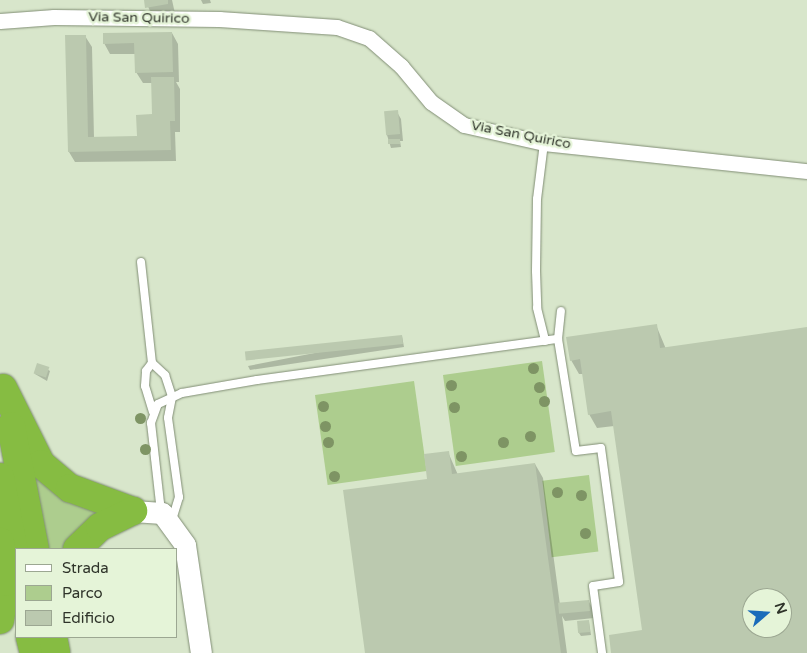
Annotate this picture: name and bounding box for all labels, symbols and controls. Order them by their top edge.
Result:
street label: Via San Quirico [88,9,190,27]
street label: Via San Quirico [470,117,572,153]
legend [15,548,178,638]
text: Strada [62,559,109,577]
text: Parco [62,584,103,602]
north arrow [742,588,792,638]
text: N [771,600,791,616]
text: Edificio [62,609,115,627]

